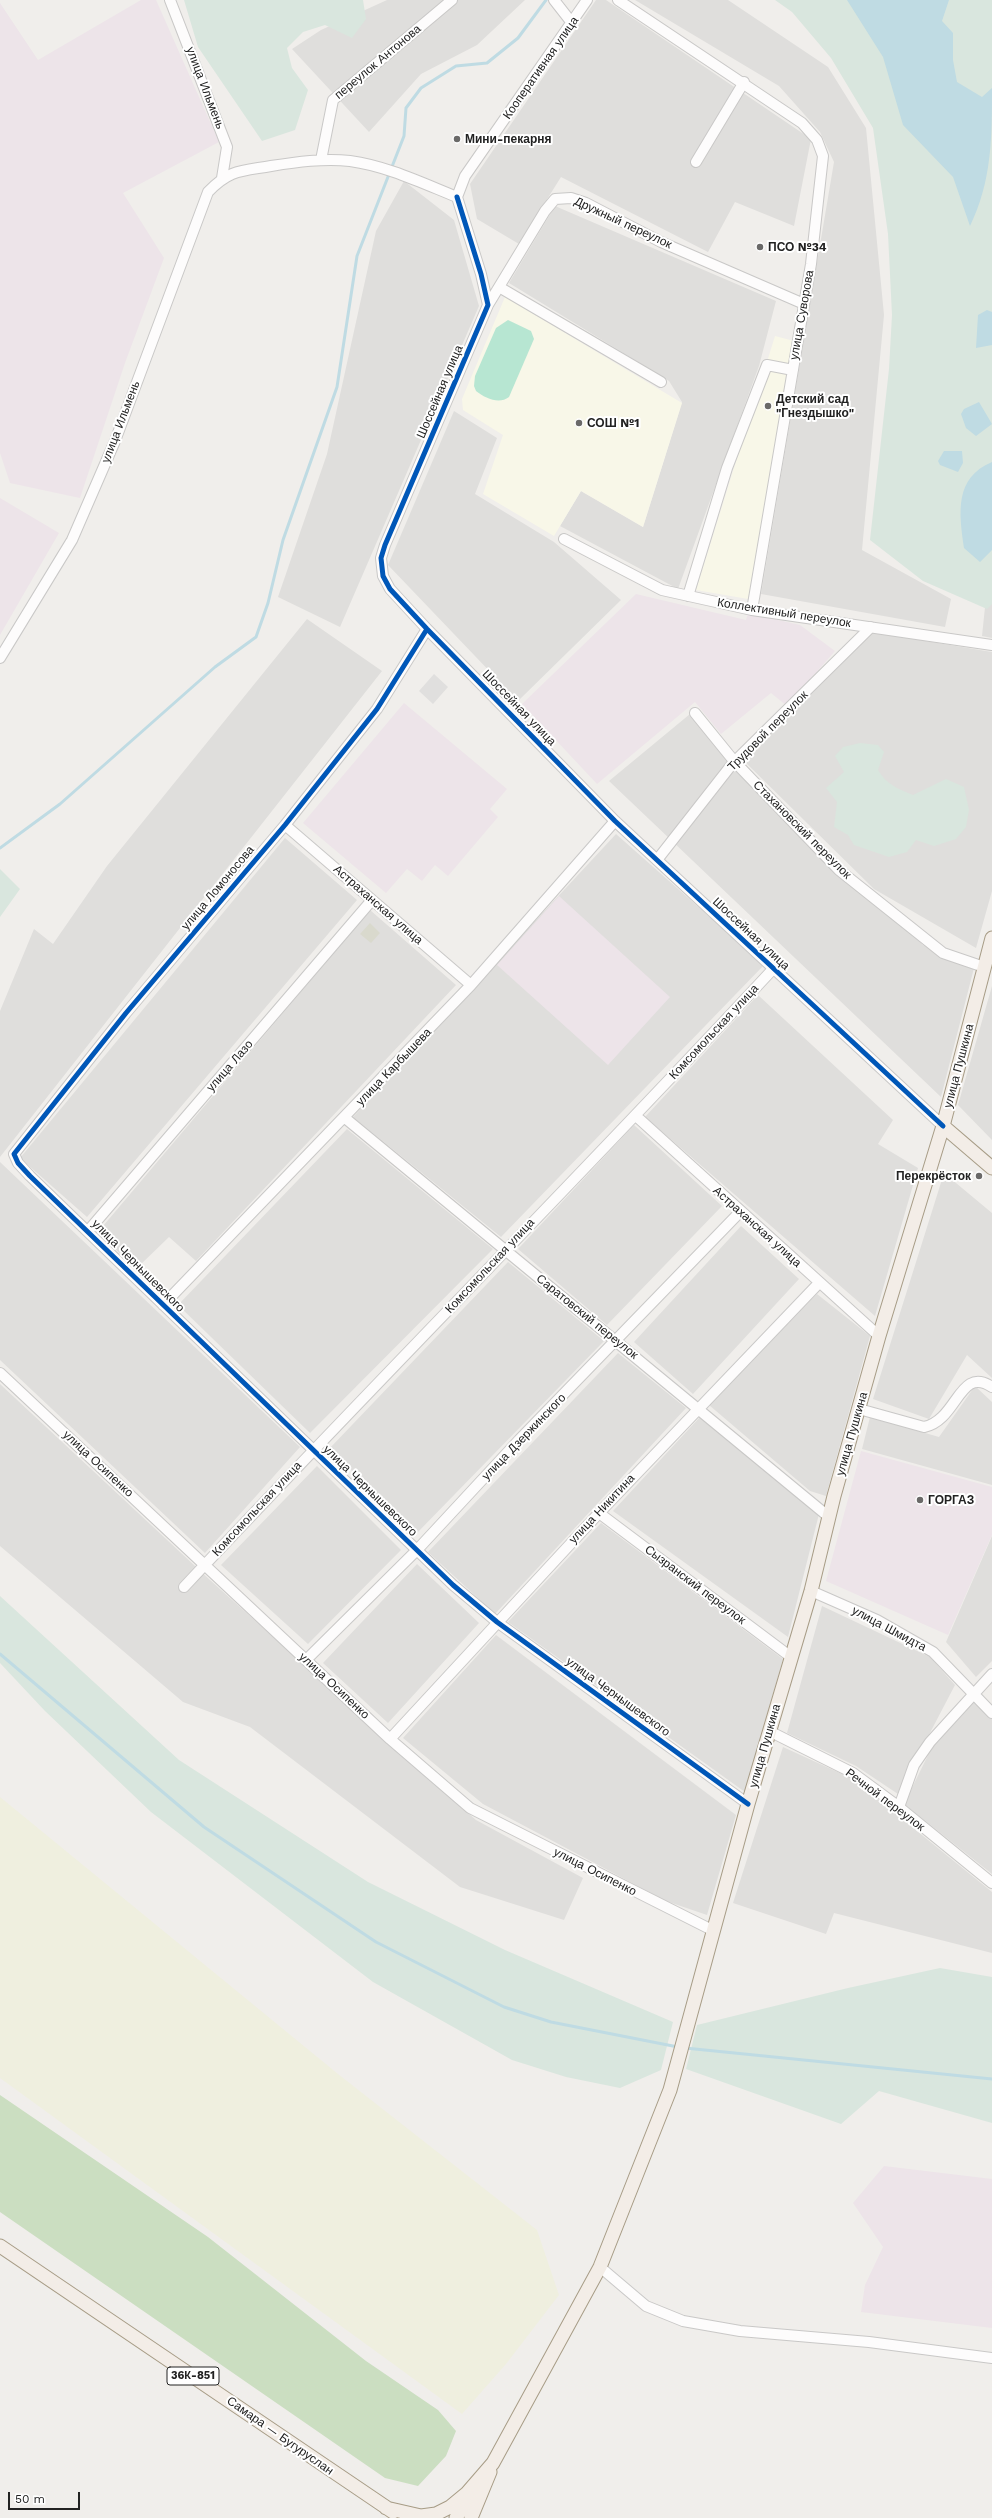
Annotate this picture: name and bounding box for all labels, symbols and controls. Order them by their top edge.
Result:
street label: Кооперативная улица [500,14,582,122]
street label: переулок Антонова [332,22,424,102]
street label: улица Ильмень [183,45,227,131]
place label: Мини-пекарня [465,132,552,146]
marker: Мини-пекарня [452,134,462,144]
street label: Дружный переулок [572,194,674,252]
place label: ПСО №34 [768,240,827,254]
marker: ПСО №34 [755,242,765,252]
street label: улица Суворова [787,269,817,361]
street label: Шоссейная улица [414,343,466,441]
street label: улица Ильмень [99,379,143,465]
place label: Детский сад "Гнездышко" [776,392,854,420]
marker: Детский сад "Гнездышко" [763,401,773,411]
place label: СОШ №1 [587,416,639,430]
marker: СОШ №1 [574,418,584,428]
street label: Коллективный переулок [716,595,852,631]
street label: Шоссейная улица [479,667,559,749]
street label: Трудовой переулок [725,688,811,774]
street label: Стахановский переулок [750,778,854,882]
street label: улица Ломоносова [179,843,257,933]
street label: Астраханская улица [330,862,426,948]
street label: Шоссейная улица [710,895,792,973]
street label: Комсомольская улица [666,982,762,1082]
street label: улица Пушкина [941,1022,977,1110]
street label: улица Карбышева [353,1025,435,1109]
street label: улица Лазо [204,1037,256,1095]
place label: Перекрёсток [896,1169,971,1183]
marker: Перекрёсток [974,1171,984,1181]
street label: Астраханская улица [710,1184,804,1270]
street label: Комсомольская улица [442,1216,538,1316]
street label: улица Чернышевского [89,1217,187,1315]
street label: Саратовский переулок [533,1272,641,1362]
street label: улица Пушкина [833,1390,871,1478]
street label: улица Дзержинского [479,1391,569,1483]
street label: улица Осипенко [60,1428,136,1500]
street label: улица Чернышевского [320,1442,420,1540]
street label: Комсомольская улица [209,1459,305,1559]
street label: улица Никитина [566,1471,638,1547]
place label: ГОРГАЗ [928,1493,974,1507]
marker: ГОРГАЗ [915,1495,925,1505]
street label: Сызранский переулок [642,1542,748,1628]
street label: улица Шмидта [849,1603,929,1655]
street label: улица Осипенко [296,1650,372,1722]
street label: улица Чернышевского [563,1654,673,1740]
street label: улица Пушкина [746,1702,784,1790]
street label: Речной переулок [843,1766,927,1834]
street label: улица Осипенко [551,1845,639,1899]
road number: 36К-851 [167,2367,219,2385]
street label: Самара — Бугуруслан [224,2394,336,2478]
scale bar [10,2484,82,2510]
text: 50 m [15,2492,45,2506]

